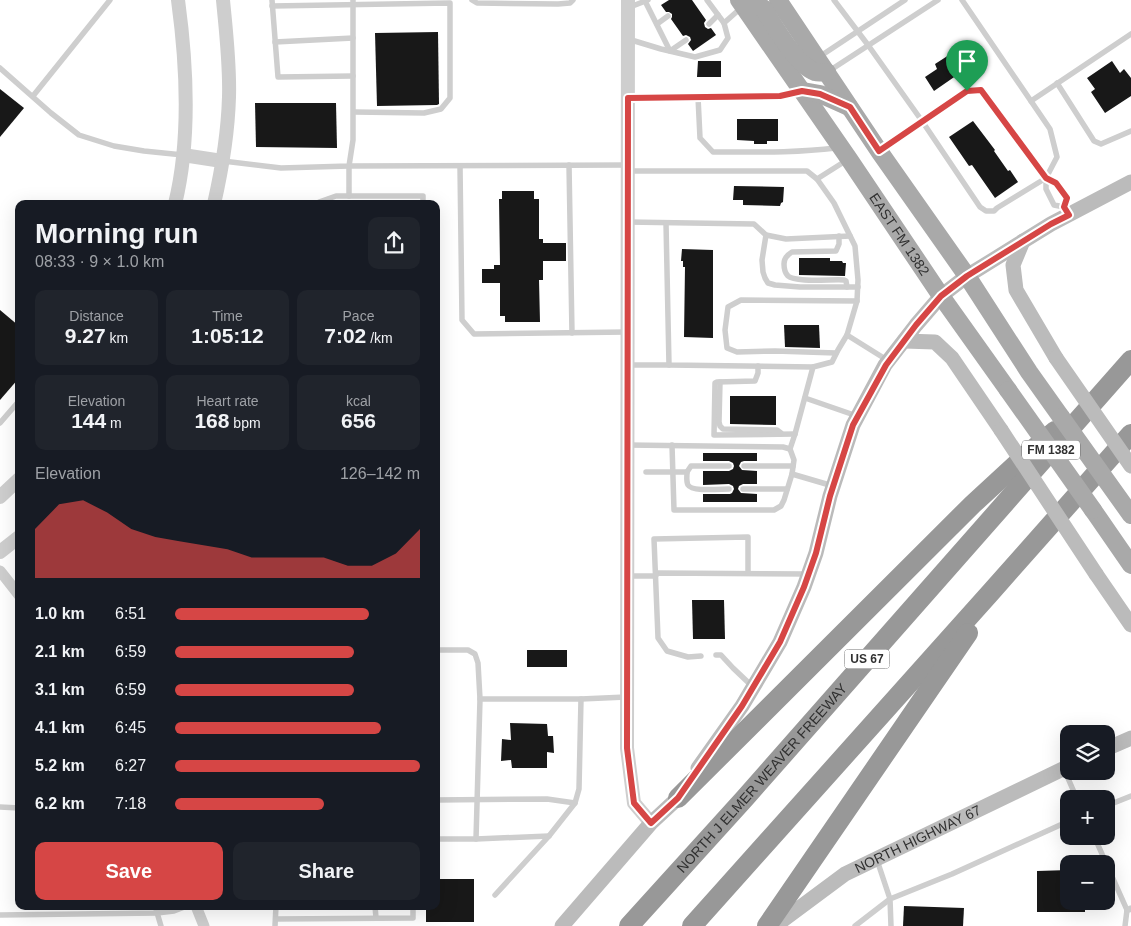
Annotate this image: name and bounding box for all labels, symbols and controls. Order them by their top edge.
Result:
pin [946,40,988,91]
icon: arrive [953,47,981,75]
street label: EAST FM 1382 [866,190,933,279]
button: share [368,217,420,269]
text: Morning run [35,218,198,249]
text: 08:33 · 9 × 1.0 km [35,253,164,270]
text: Distance [69,308,124,324]
text: Time [212,308,243,324]
text: Pace [343,308,374,324]
text: 9.27 [65,324,106,347]
text: 1:05:12 [191,324,264,347]
text: 7:02 [324,324,366,347]
text: km [106,330,128,346]
text: /km [366,330,393,346]
text: Elevation [68,393,125,409]
text: Heart rate [196,393,259,409]
text: kcal [346,393,371,409]
text: 144 [71,409,106,432]
text: 168 [194,409,229,432]
text: 656 [341,409,376,432]
text: m [106,415,122,431]
text: bpm [229,415,261,431]
road number: FM 1382 [1022,440,1080,460]
text: Elevation [35,465,101,482]
text: 126–142 m [340,465,420,482]
text: 1.0 km [35,605,85,622]
text: 6:51 [115,605,146,622]
text: 2.1 km [35,643,85,660]
text: 6:59 [115,643,146,660]
road number: US 67 [844,650,890,669]
street label: NORTH J ELMER WEAVER FREEWAY [673,680,851,876]
text: 3.1 km [35,681,85,698]
text: 6:59 [115,681,146,698]
text: 4.1 km [35,719,85,736]
text: 6:45 [115,719,146,736]
map controls [1060,725,1115,910]
button: layers [1060,725,1115,780]
text: 5.2 km [35,757,85,774]
text: 6:27 [115,757,146,774]
button: + [1060,790,1115,845]
text: 6.2 km [35,795,85,812]
text: 7:18 [115,795,146,812]
street label: NORTH HIGHWAY 67 [852,802,984,876]
button: Save [35,842,223,900]
button: Share [233,842,420,900]
button: − [1060,855,1115,910]

